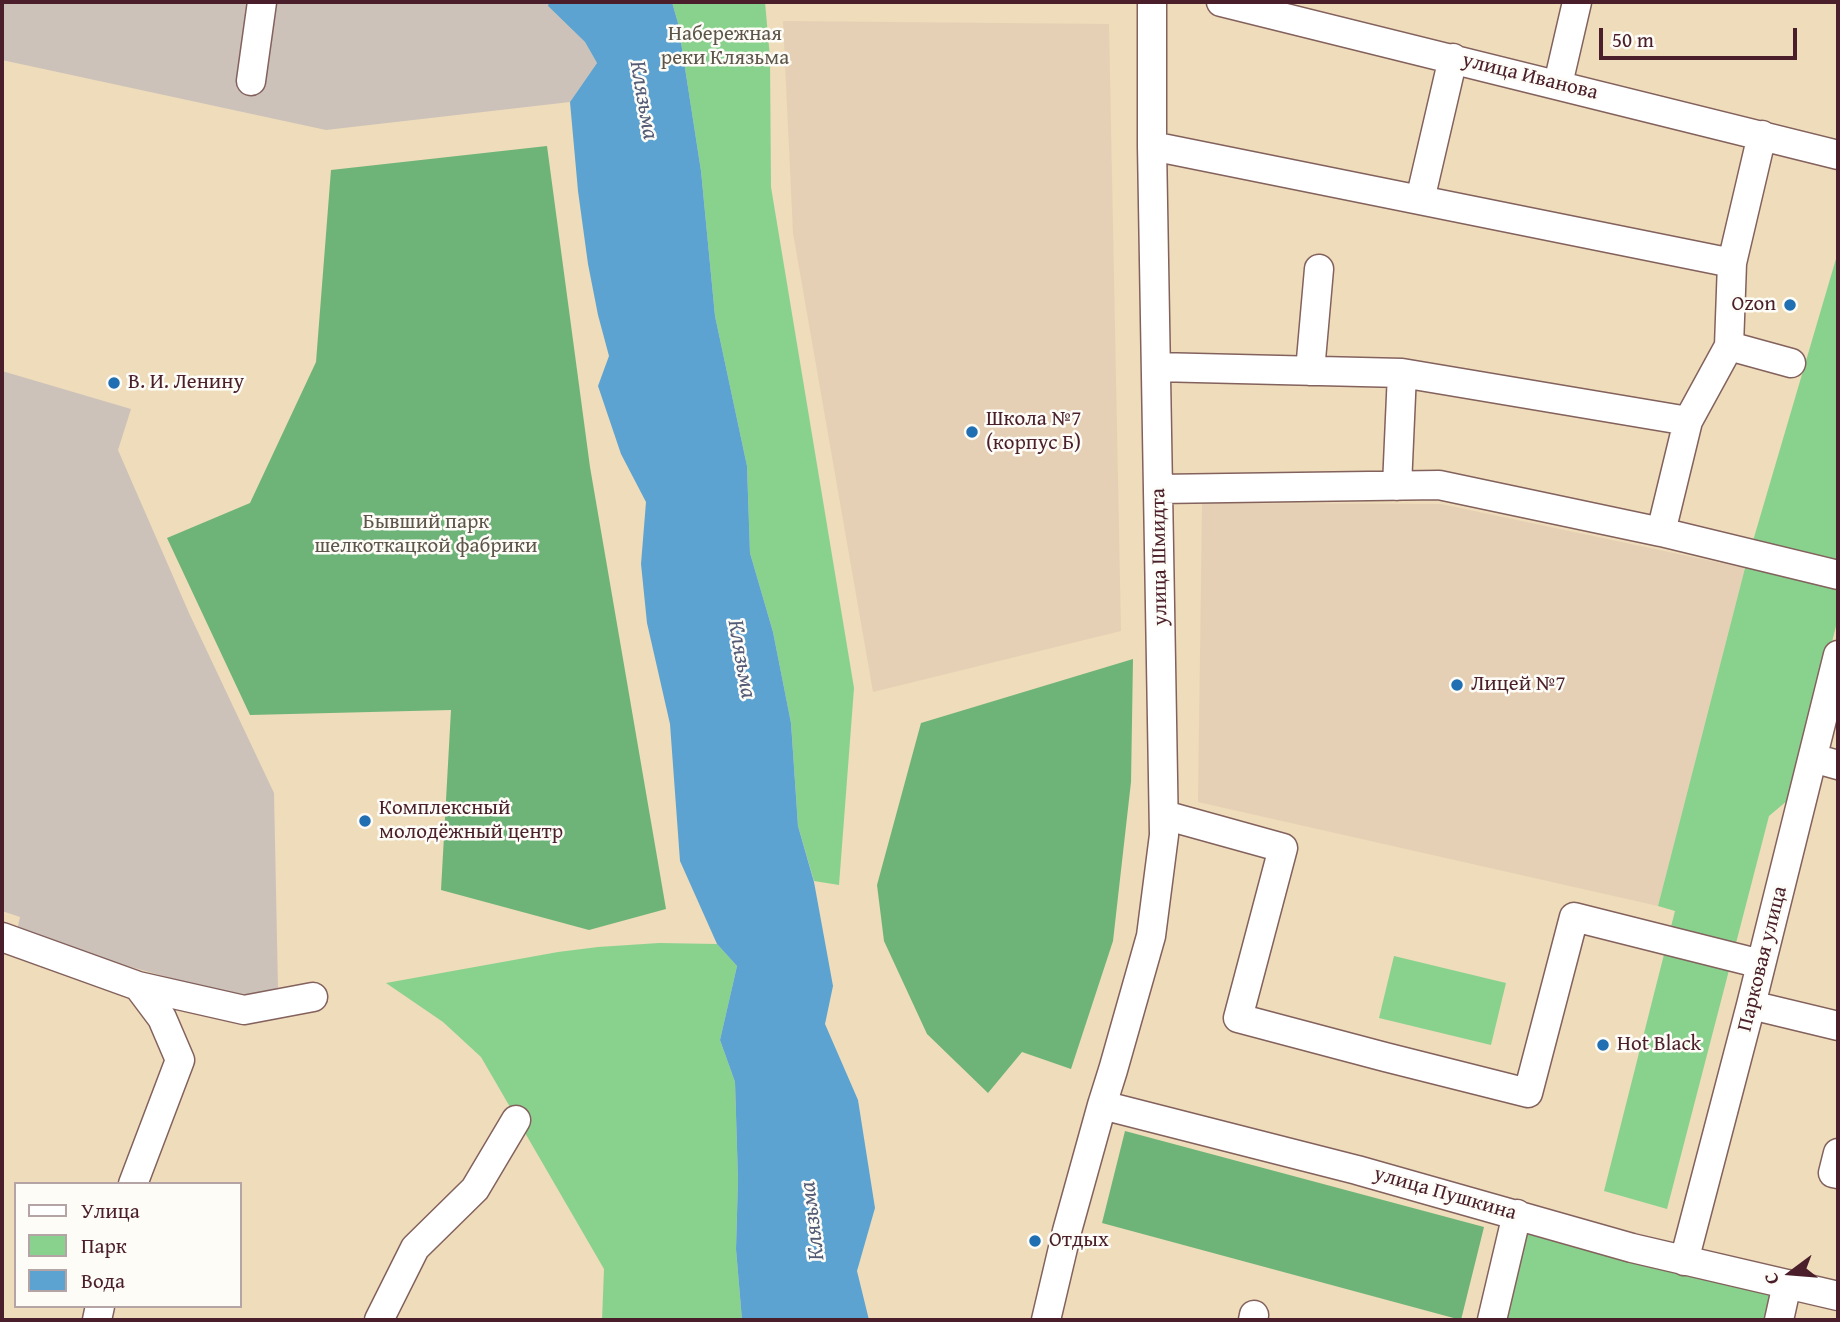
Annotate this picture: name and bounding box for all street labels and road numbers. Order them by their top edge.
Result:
street label: улица Иванова [1460,48,1600,106]
street label: улица Шмидта [1146,488,1174,626]
street label: Парковая улица [1733,884,1793,1034]
street label: улица Пушкина [1371,1162,1519,1226]

